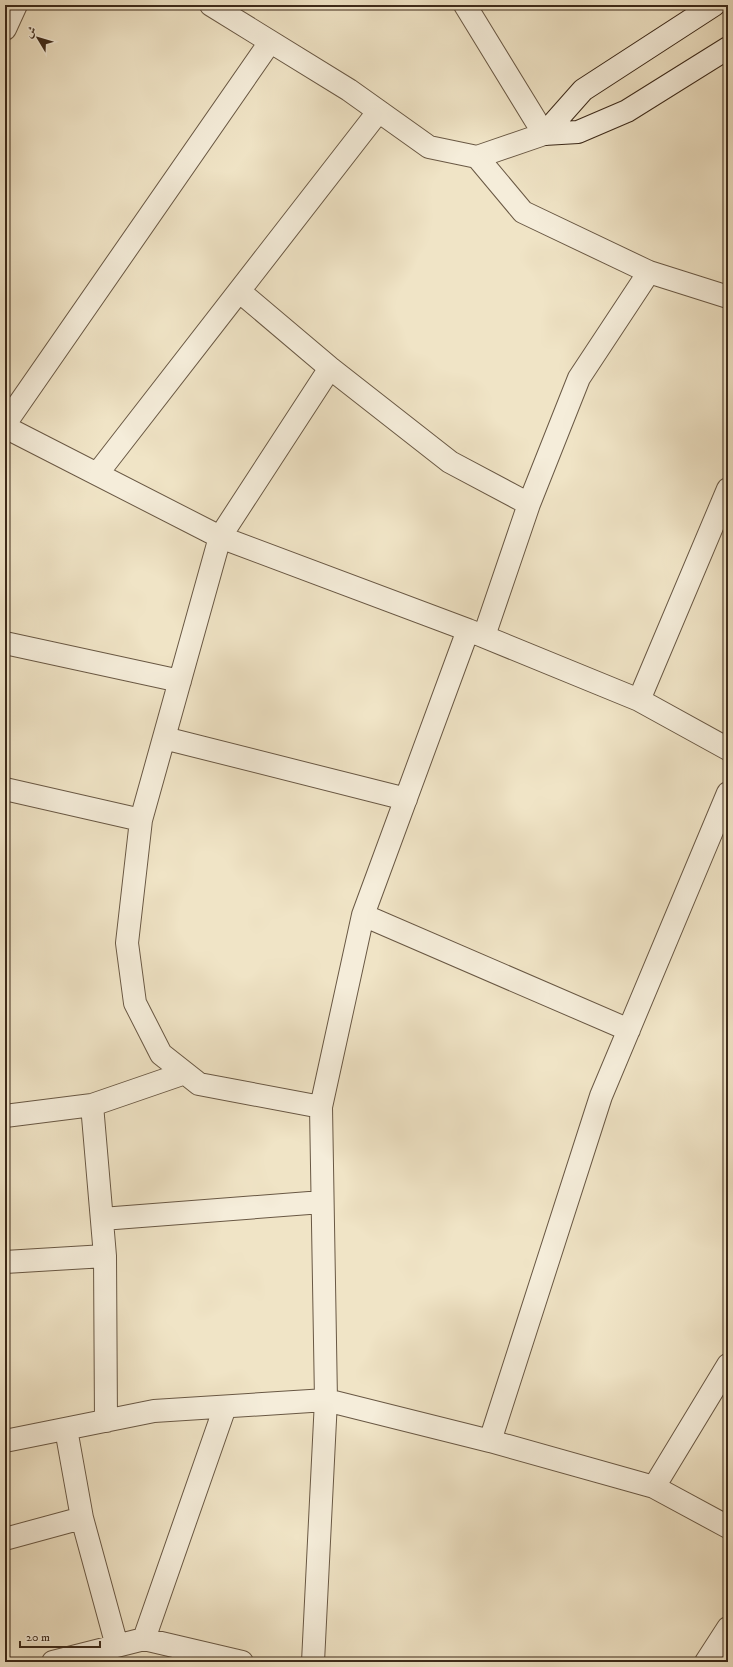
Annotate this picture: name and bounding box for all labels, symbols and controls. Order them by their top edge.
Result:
north arrow [18,18,58,58]
text: ش [22,24,40,41]
scale bar [20,1623,100,1649]
text: 20 m [26,1630,50,1645]

